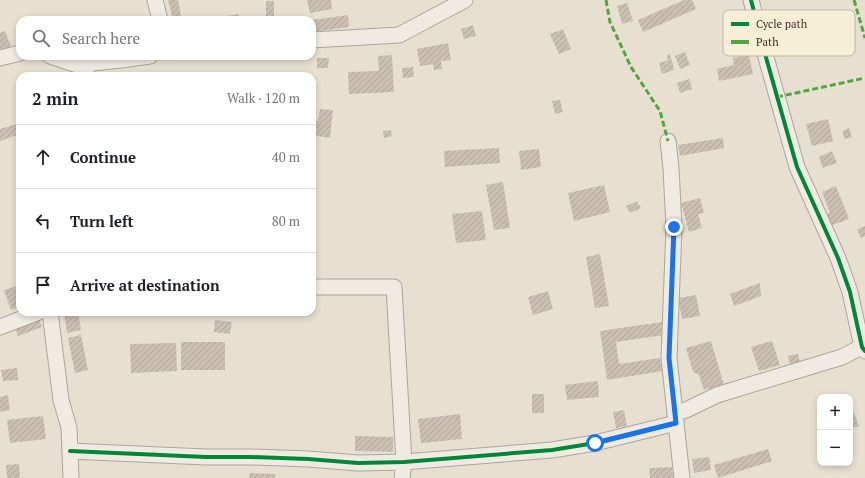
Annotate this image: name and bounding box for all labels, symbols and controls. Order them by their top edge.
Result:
legend [723,10,855,56]
search box [16,16,316,60]
text: Cycle path [756,17,808,31]
icon: search [30,27,52,49]
text: Search here [62,28,140,48]
text: Path [756,35,779,49]
text: 2 min [32,87,79,110]
text: Walk · 120 m [227,89,300,107]
icon: ahead [32,146,54,168]
text: Continue [70,147,136,167]
text: 40 m [272,148,300,166]
icon: left [32,210,54,232]
text: Turn left [70,211,134,231]
text: 80 m [272,212,300,230]
route end [665,218,683,236]
icon: arrive [32,274,54,296]
text: Arrive at destination [70,275,220,295]
map controls [817,394,853,466]
button: + [817,394,853,430]
button: − [817,430,853,466]
route start [586,434,604,452]

